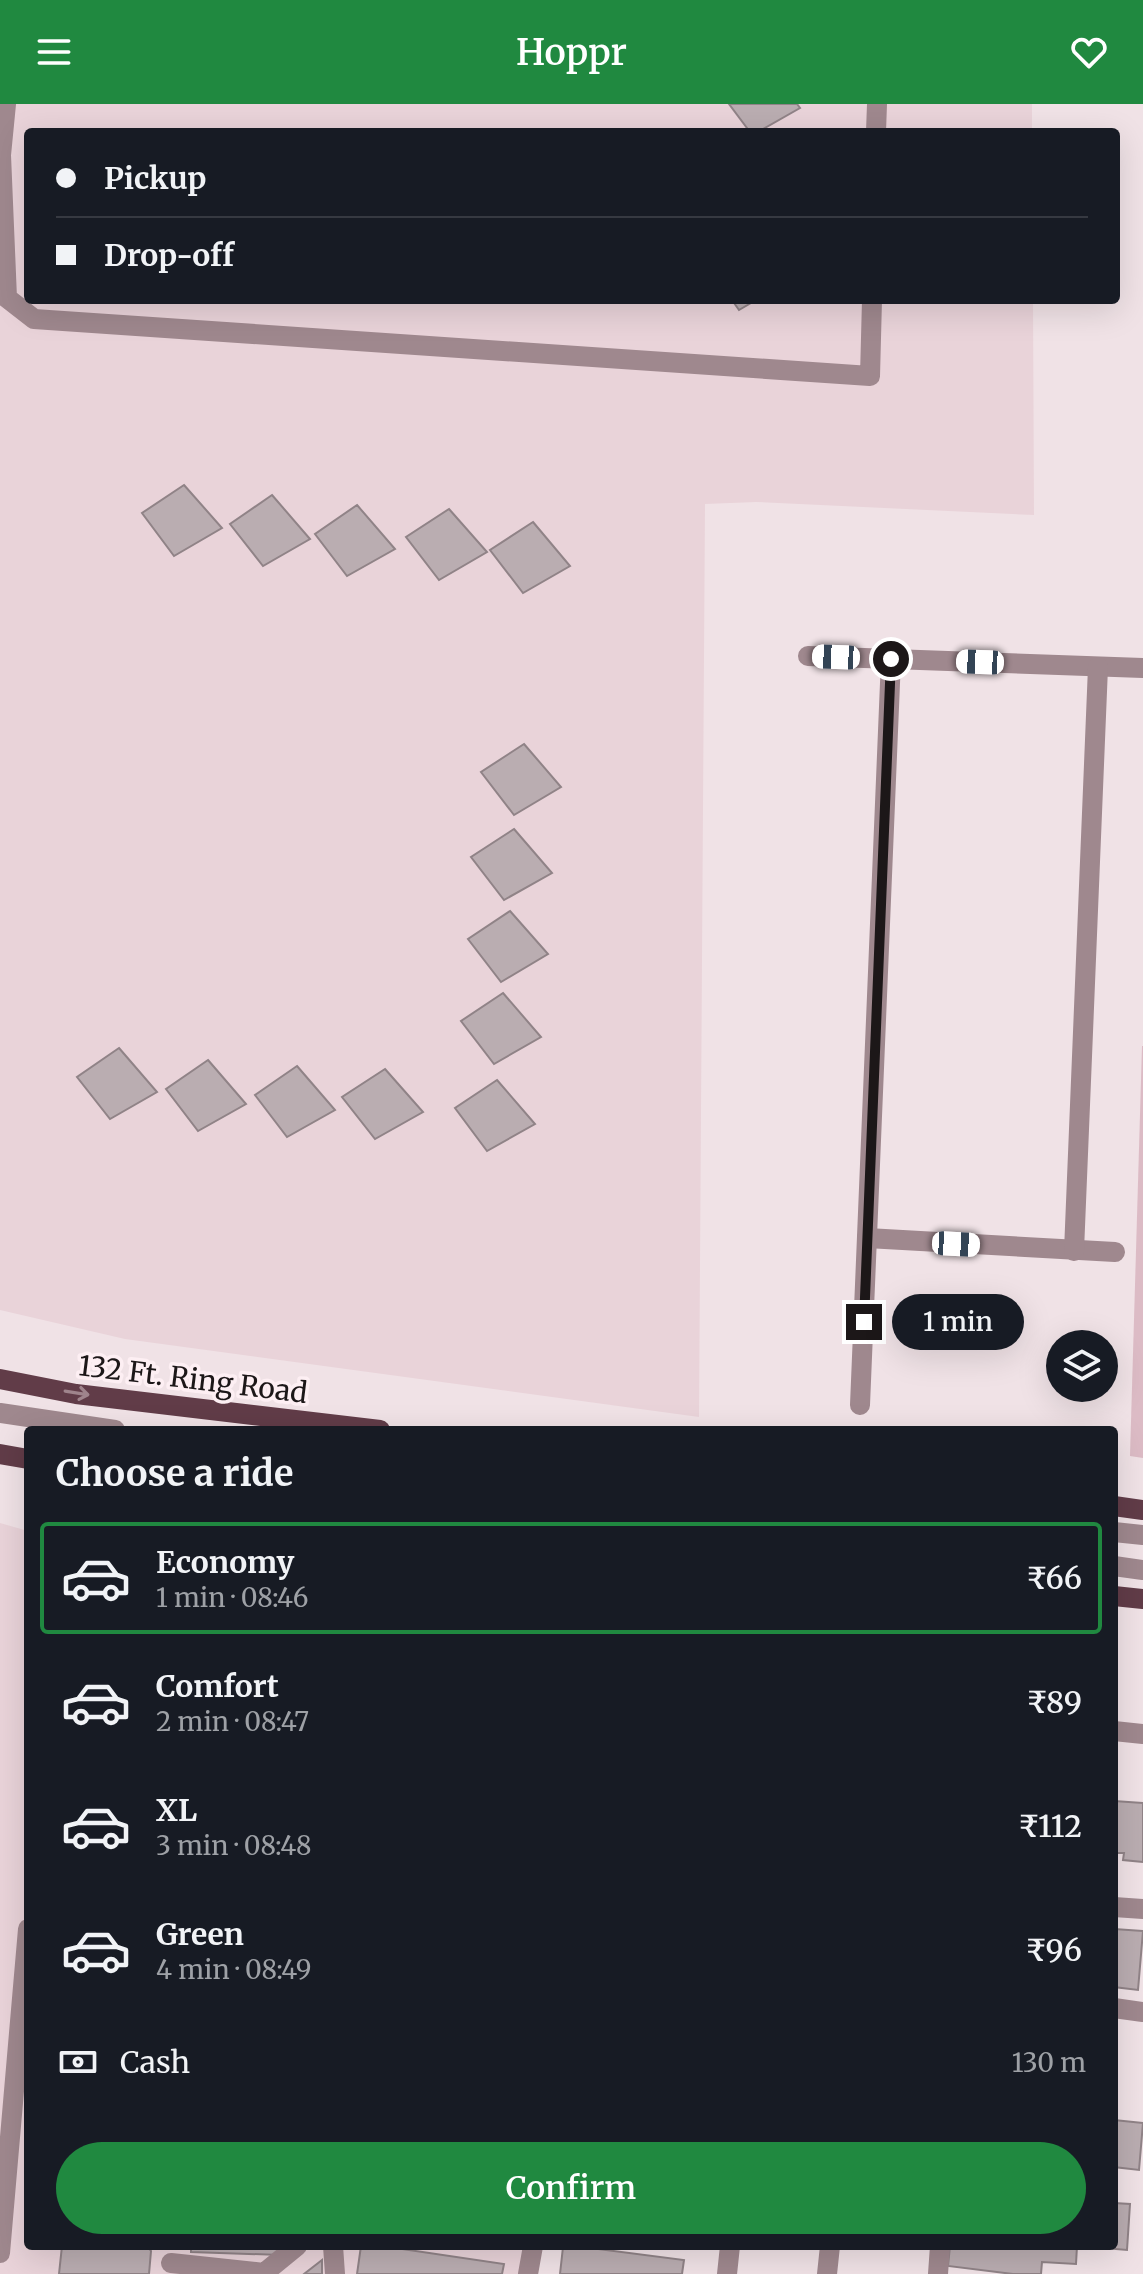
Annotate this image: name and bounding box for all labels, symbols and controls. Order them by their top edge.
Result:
icon: menu [32,30,76,74]
text: Hoppr [516,30,627,75]
icon: heart [1067,30,1111,74]
text: Pickup [104,159,206,197]
text: Drop-off [104,236,234,274]
route start [873,641,909,677]
car [812,644,860,670]
car [956,649,1004,675]
car [931,1231,981,1257]
callout: 1 min [892,1294,1024,1350]
route end [846,1304,882,1340]
text: 1 min [923,1305,993,1338]
map controls [1046,1330,1118,1402]
button: layers [1046,1330,1118,1402]
street label: 132 Ft. Ring Road [77,1347,310,1411]
one-way arrow [64,1387,89,1402]
text: Choose a ride [56,1451,293,1496]
icon: car [60,1542,132,1614]
text: Economy [156,1543,294,1581]
text: ₹66 [1026,1559,1082,1597]
text: 1 min · 08:46 [156,1581,309,1614]
icon: car [60,1666,132,1738]
text: Comfort [156,1667,279,1705]
text: ₹89 [1026,1683,1082,1721]
text: 2 min · 08:47 [156,1705,309,1738]
icon: car [60,1790,132,1862]
text: XL [156,1791,197,1829]
text: ₹112 [1018,1807,1082,1845]
text: 3 min · 08:48 [156,1829,312,1862]
icon: car [60,1914,132,1986]
text: Green [156,1915,244,1953]
text: ₹96 [1025,1931,1082,1969]
text: 4 min · 08:49 [156,1953,311,1986]
icon: cash [56,2040,100,2084]
text: Cash [120,2043,190,2081]
text: 130 m [1012,2046,1086,2079]
button: Confirm [56,2142,1086,2234]

